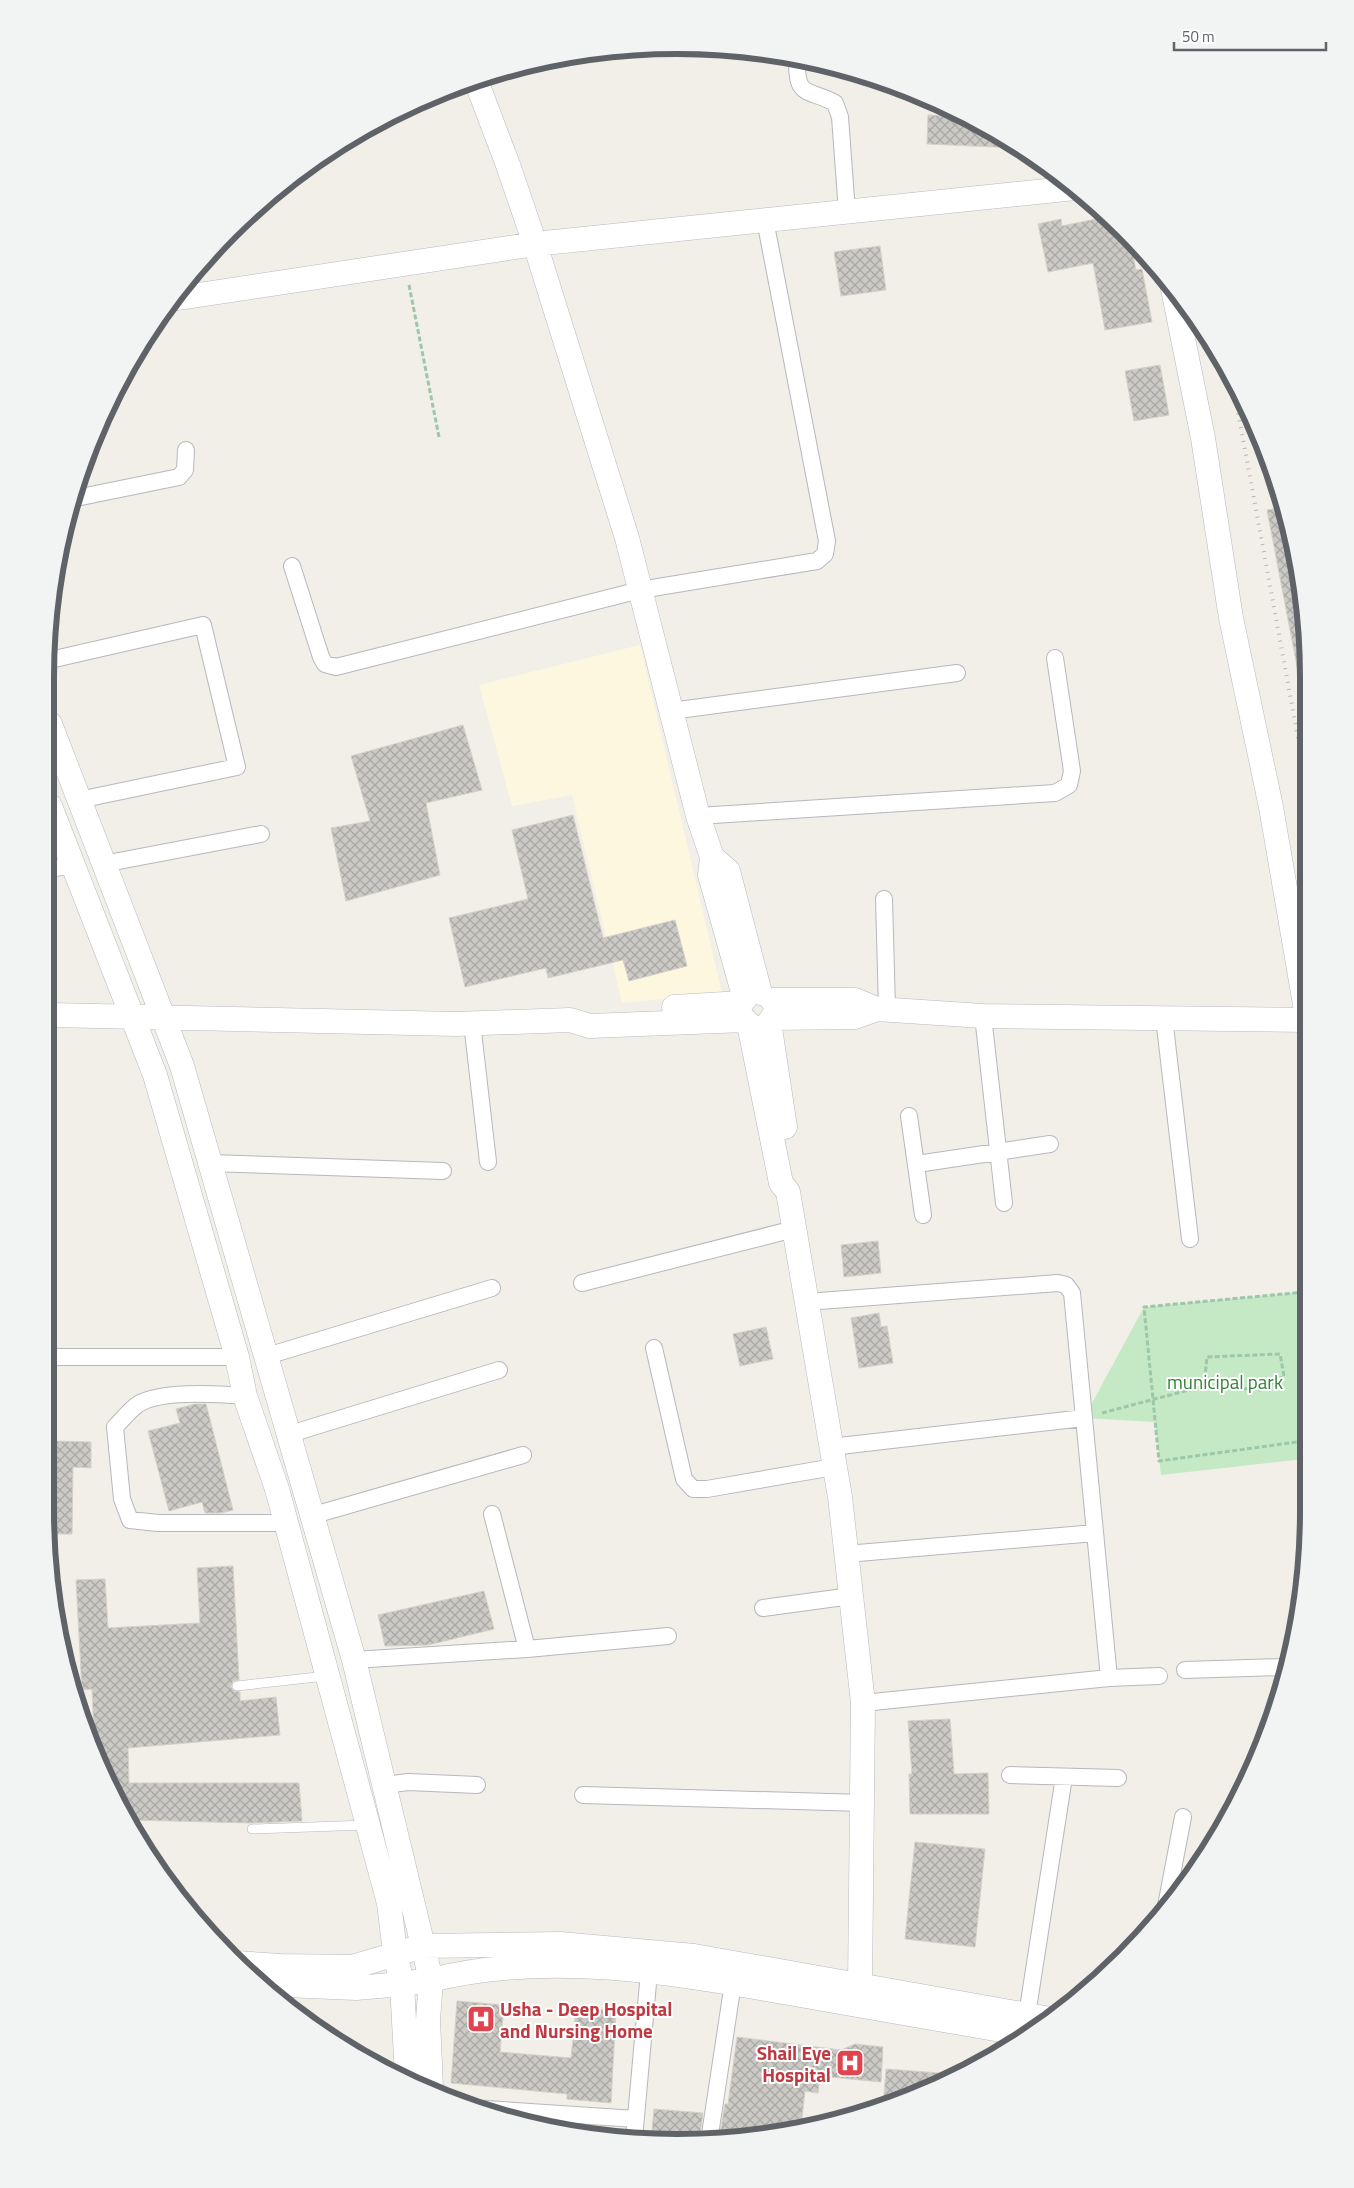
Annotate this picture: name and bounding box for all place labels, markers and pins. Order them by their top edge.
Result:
place label: Usha - Deep Hospital and Nursing Home [500,1994,672,2045]
hospital icon: Usha - Deep Hospital and Nursing Home [466,2004,496,2034]
place label: Shail Eye Hospital [757,2038,831,2089]
hospital icon: Shail Eye Hospital [835,2048,865,2078]

